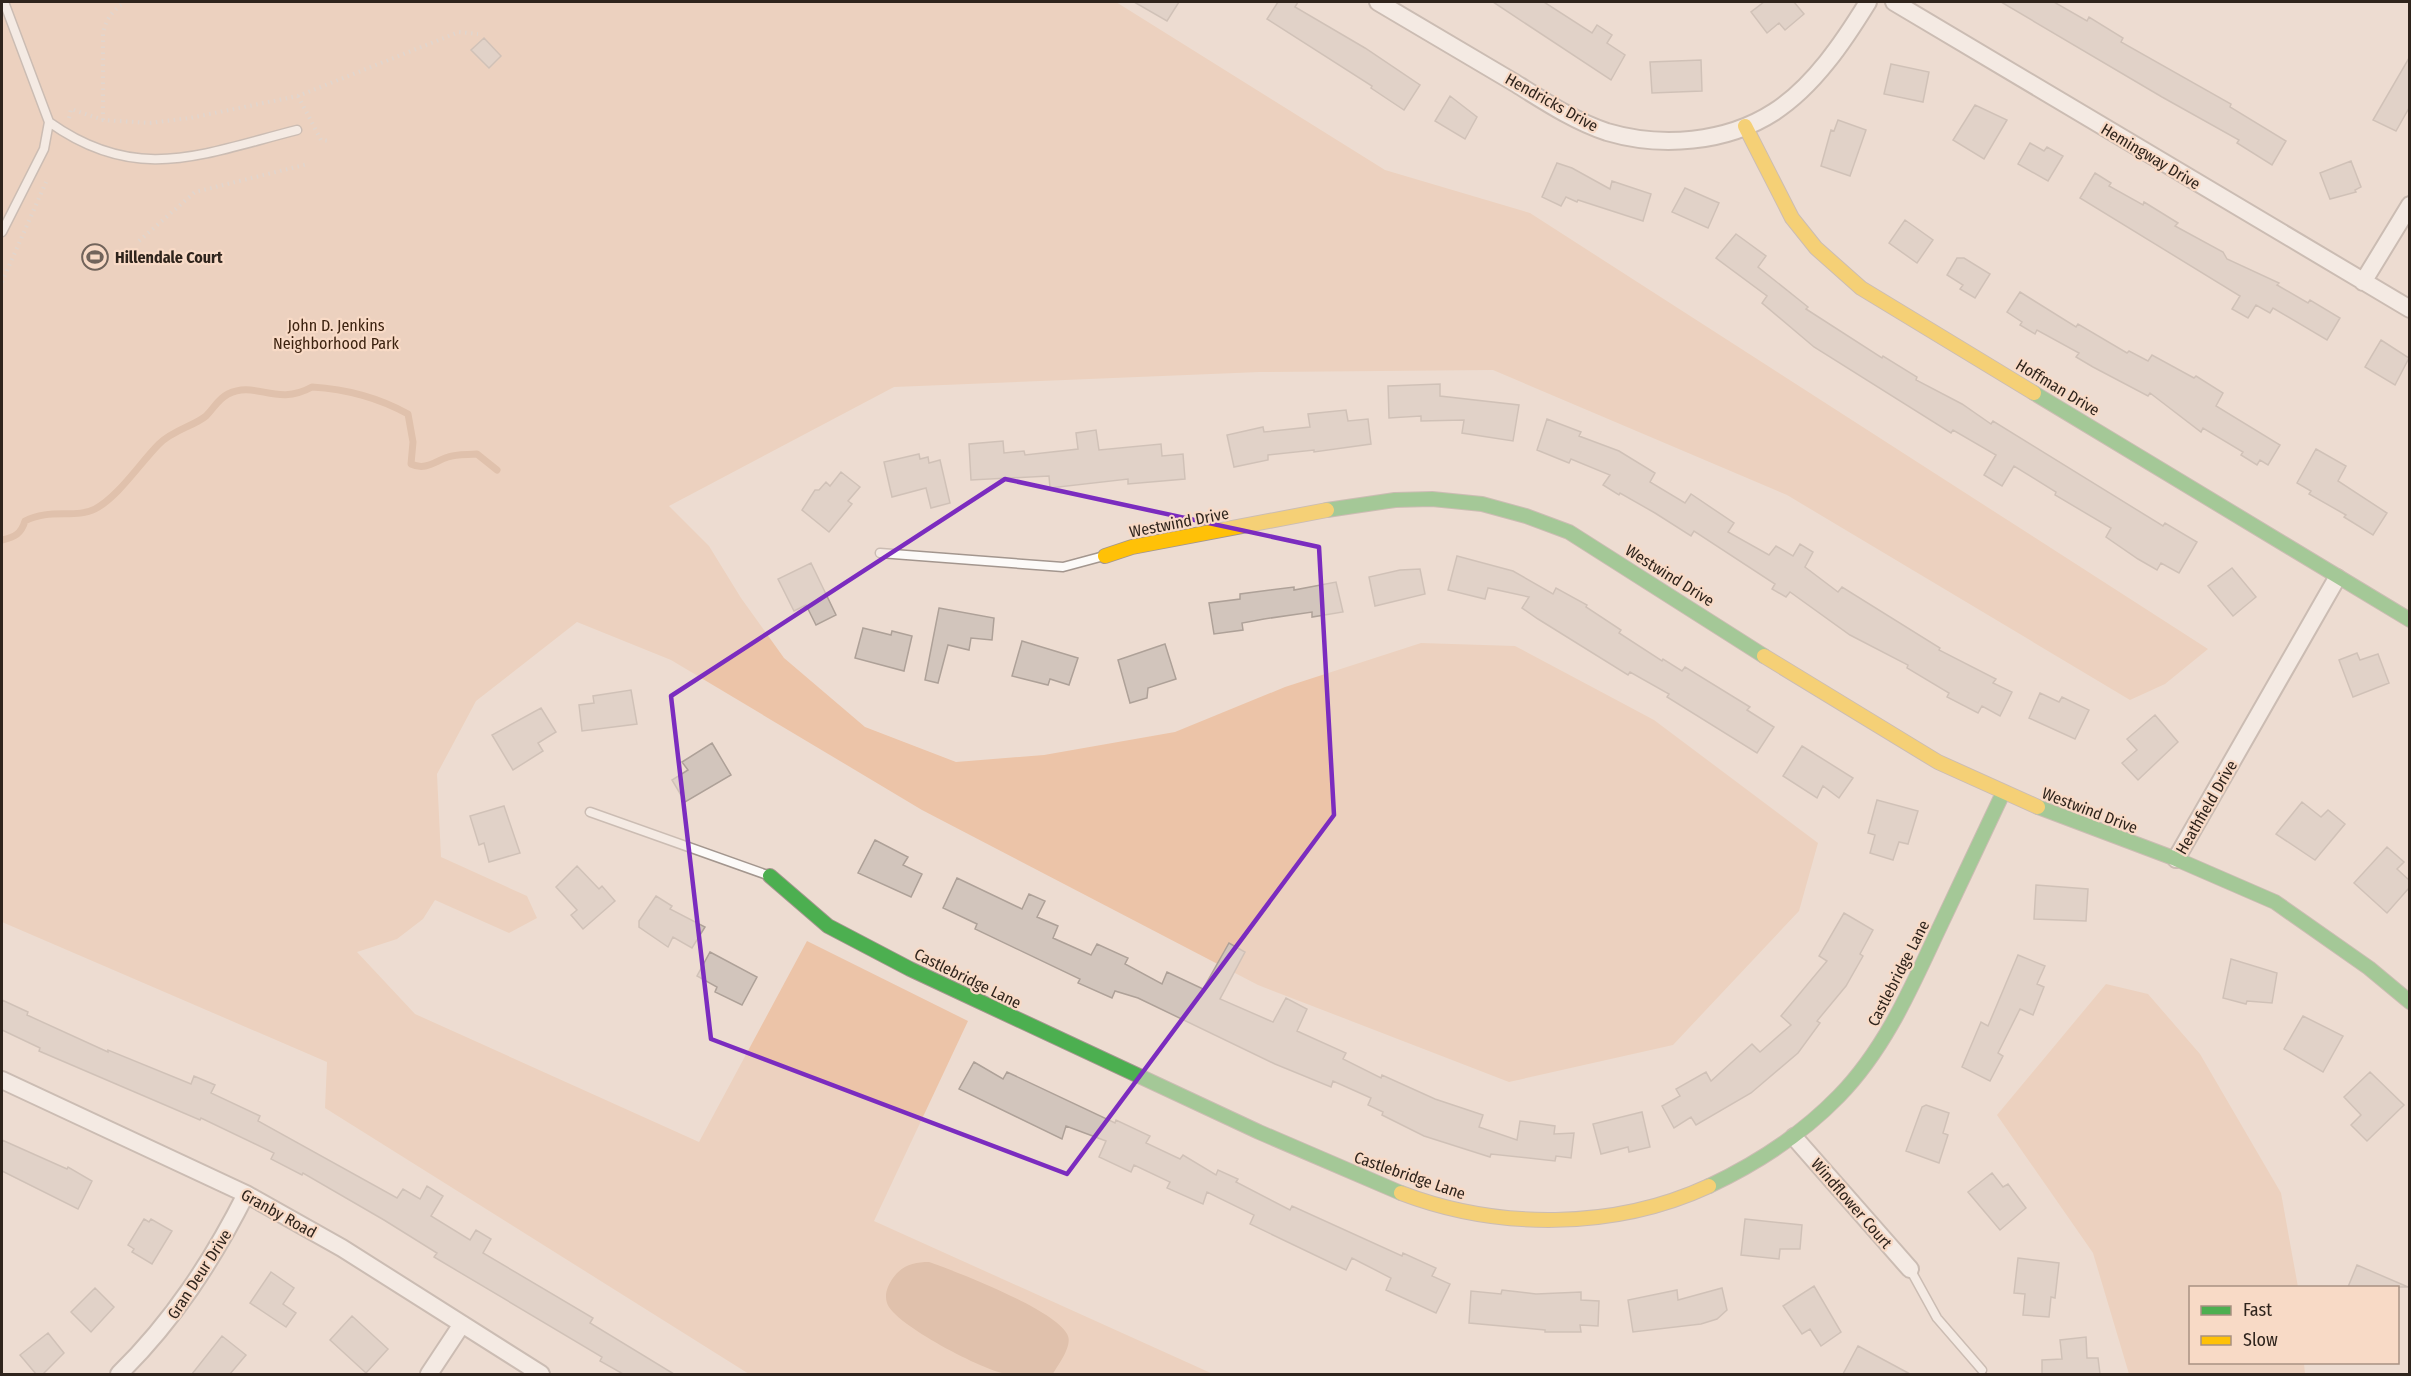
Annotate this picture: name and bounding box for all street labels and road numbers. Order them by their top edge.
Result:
street label: Hendricks Drive [1502,69,1601,136]
street label: Hemingway Drive [2098,119,2204,194]
street label: Hoffman Drive [2013,355,2103,420]
street label: Westwind Drive [1128,504,1231,541]
street label: Westwind Drive [1622,541,1718,610]
street label: Heathfield Drive [2172,757,2241,858]
street label: Westwind Drive [2039,784,2140,837]
street label: Castlebridge Lane [1864,917,1933,1029]
street label: Castlebridge Lane [911,944,1024,1013]
street label: Castlebridge Lane [1352,1148,1468,1203]
street label: Windflower Court [1807,1154,1896,1253]
street label: Granby Road [238,1185,320,1242]
street label: Gran Deur Drive [163,1226,236,1323]

